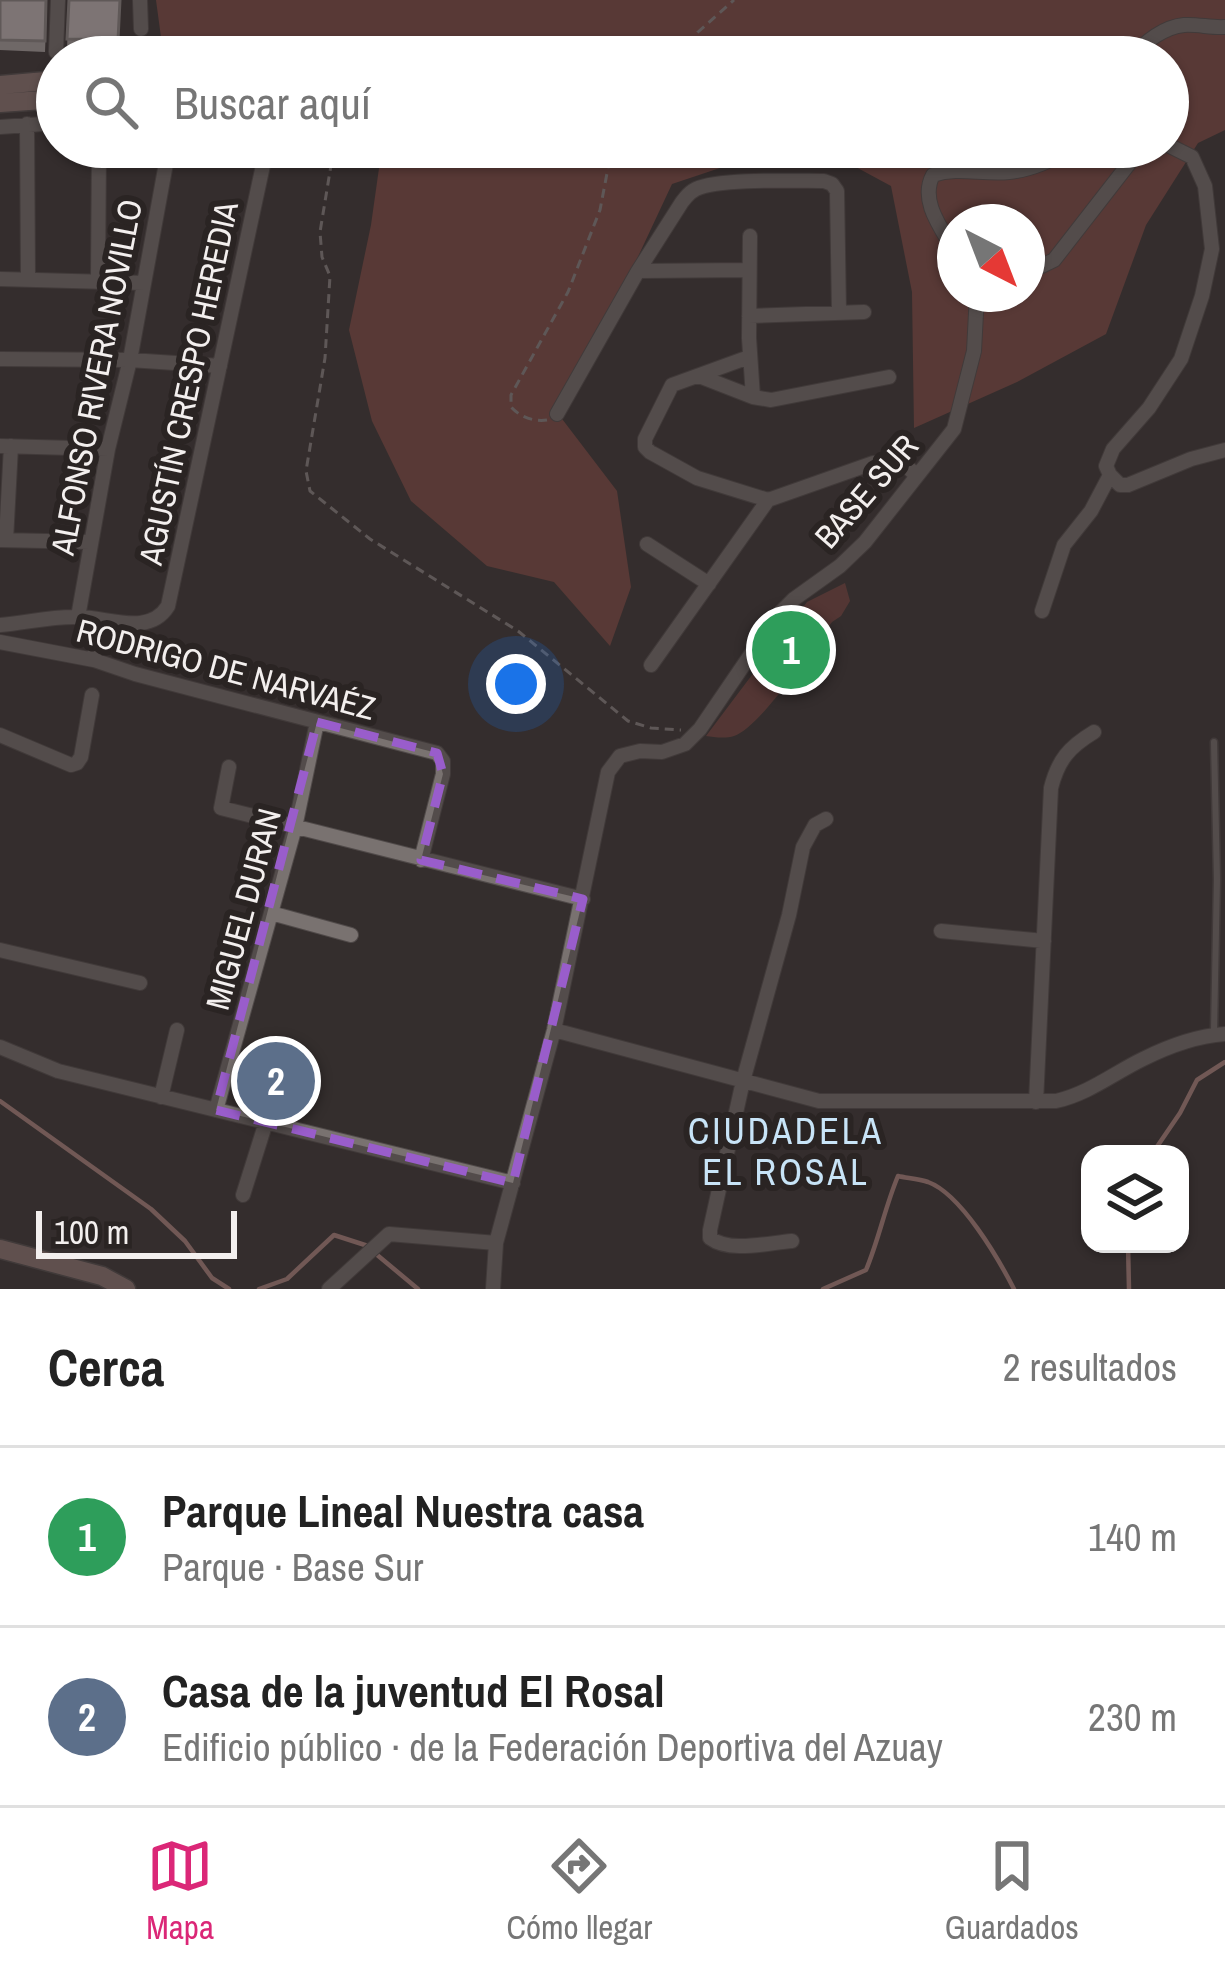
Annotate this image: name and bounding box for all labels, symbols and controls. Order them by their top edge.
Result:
search box [36,36,1189,168]
icon: search [78,69,144,135]
text: Buscar aquí [174,72,371,133]
street label: ALFONSO RIVERA NOVILLO [40,196,152,559]
street label: AGUSTÍN CRESPO HEREDIA [128,197,248,569]
north arrow [937,204,1045,312]
street label: BASE SUR [805,425,927,557]
pin: 1 [752,605,830,695]
street label: RODRIGO DE NARVAÉZ [72,608,380,730]
your location [486,654,546,714]
street label: MIGUEL DURAN [195,804,291,1014]
pin: 2 [237,1036,315,1126]
district label: CIUDADELA EL ROSAL [688,1107,884,1196]
map controls [1081,1145,1189,1253]
button: layers [1081,1145,1189,1253]
scale bar [36,1205,237,1258]
text: 100 m [54,1210,129,1254]
text: Cerca [48,1333,164,1402]
text: 2 resultados [1003,1341,1177,1393]
text: Parque Lineal Nuestra casa [162,1480,644,1541]
text: 1 [78,1511,96,1563]
text: 140 m [1088,1511,1177,1563]
text: Parque · Base Sur [162,1541,423,1593]
text: Casa de la juventud El Rosal [162,1660,664,1721]
text: 2 [78,1691,96,1743]
text: 230 m [1088,1691,1177,1743]
text: Edificio público · de la Federación Deportiva del Azuay [162,1721,943,1773]
tab: Mapa [146,1833,214,1949]
tab: Cómo llegar [506,1833,652,1949]
tab: Guardados [945,1833,1079,1949]

